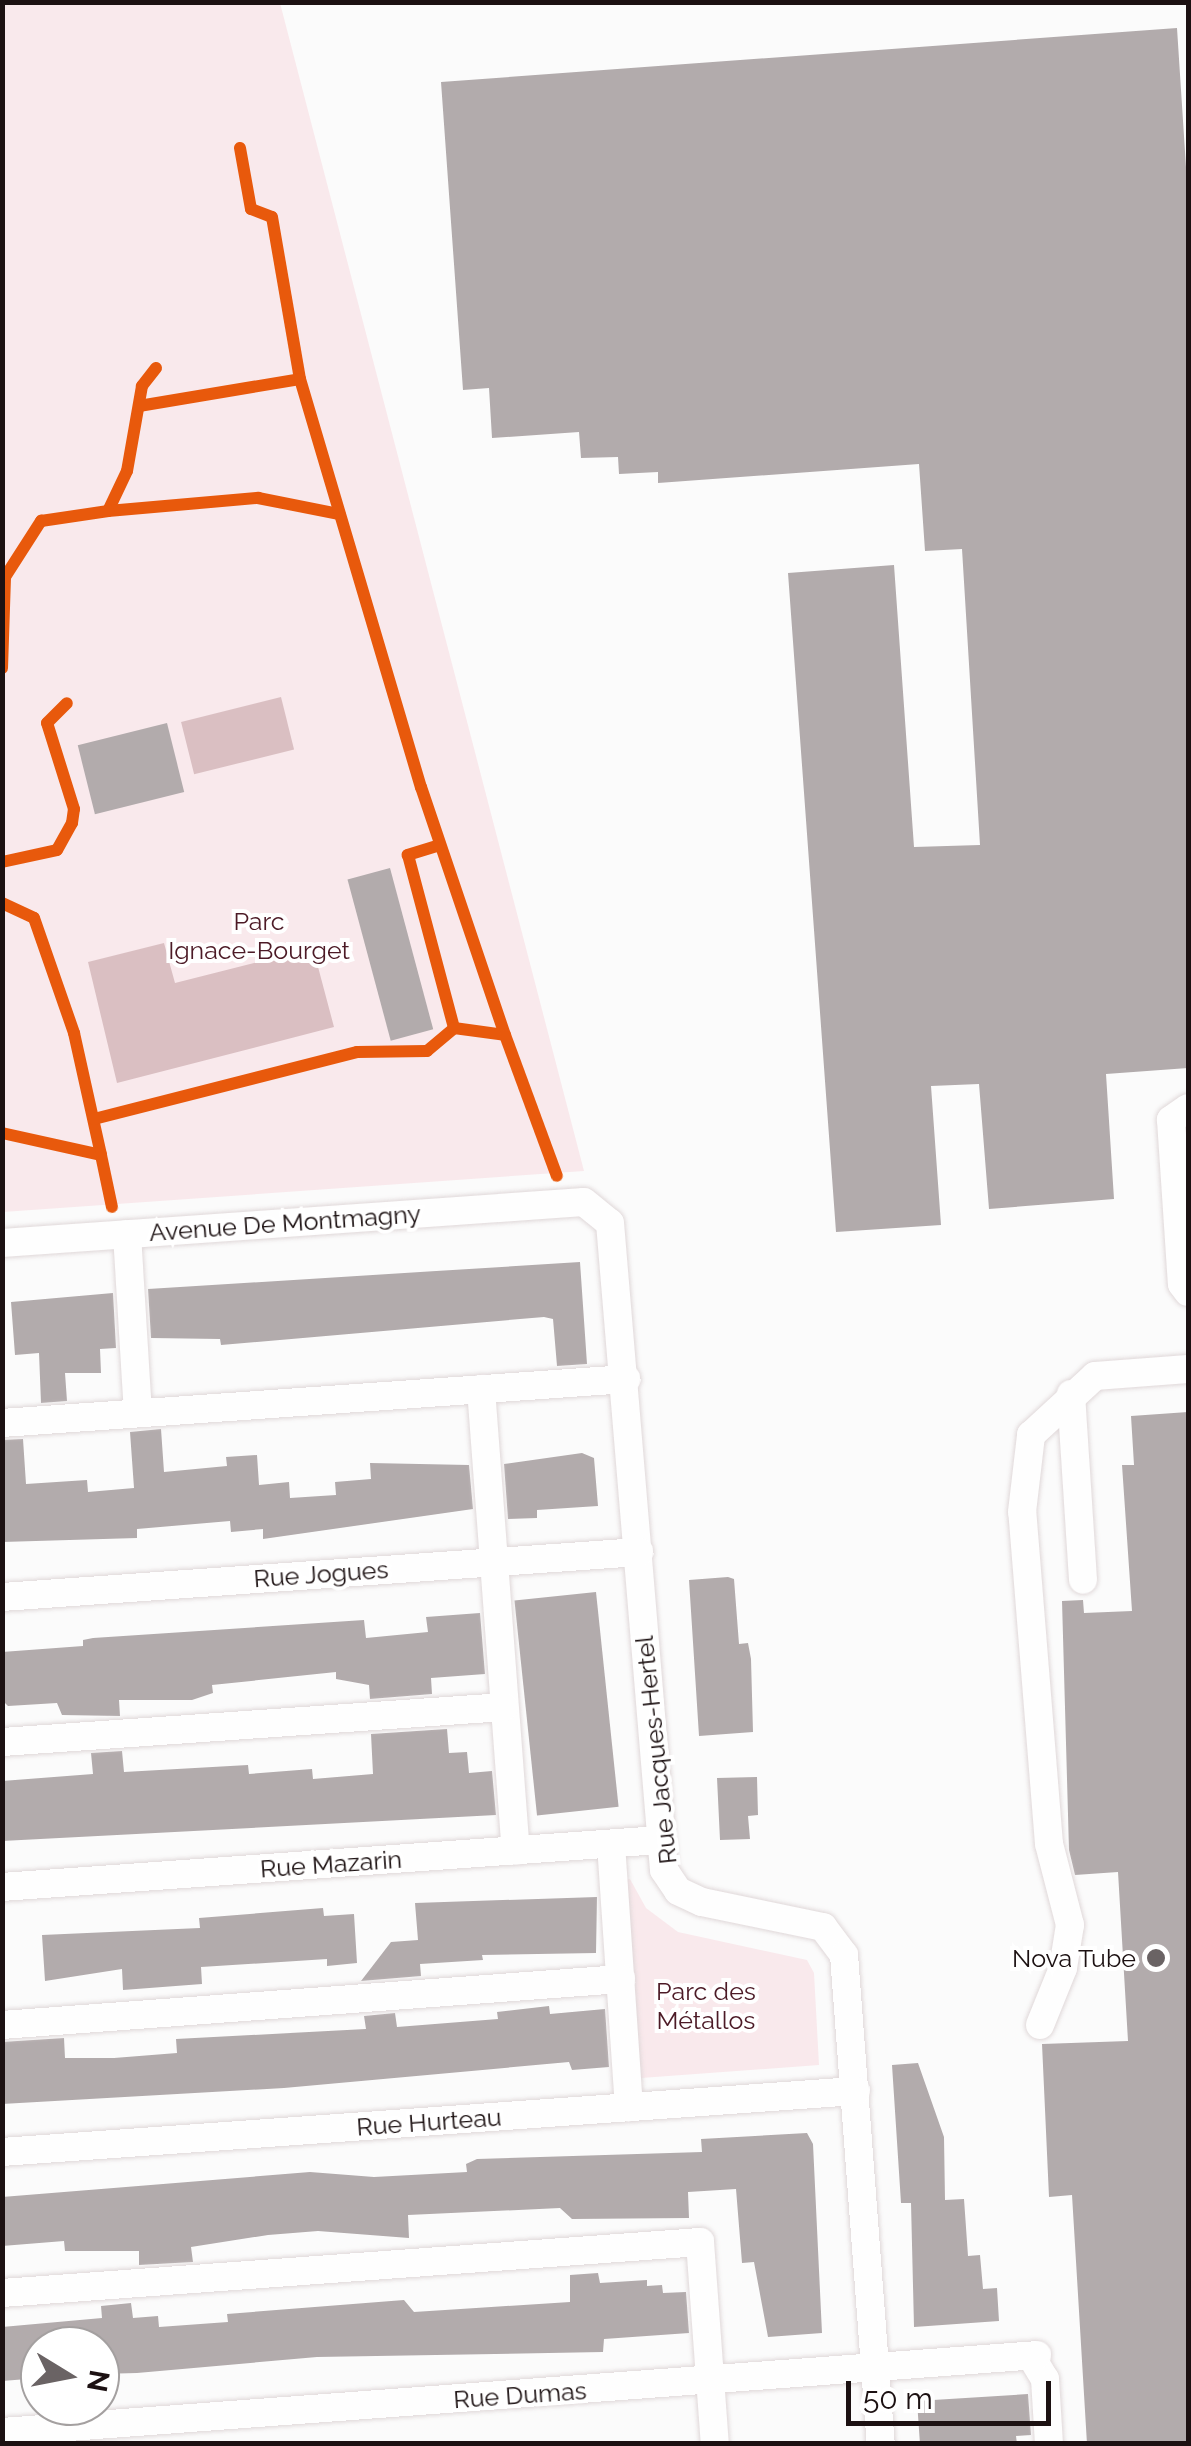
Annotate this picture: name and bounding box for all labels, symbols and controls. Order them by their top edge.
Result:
park label: Parc Ignace-Bourget [168,907,350,966]
street label: Avenue De Montmagny [148,1199,422,1247]
street label: Rue Jogues [252,1554,390,1594]
street label: Rue Jacques-Hertel [629,1634,683,1866]
street label: Rue Mazarin [259,1844,403,1884]
place label: Nova Tube [1011,1943,1136,1973]
marker: Nova Tube [1145,1947,1167,1969]
park label: Parc des Métallos [656,1977,756,2036]
street label: Rue Hurteau [355,2102,503,2142]
north arrow [20,2326,120,2426]
scale bar [851,2361,1056,2423]
text: N [80,2368,116,2394]
street label: Rue Dumas [452,2375,588,2415]
text: 50 m [863,2381,933,2416]

